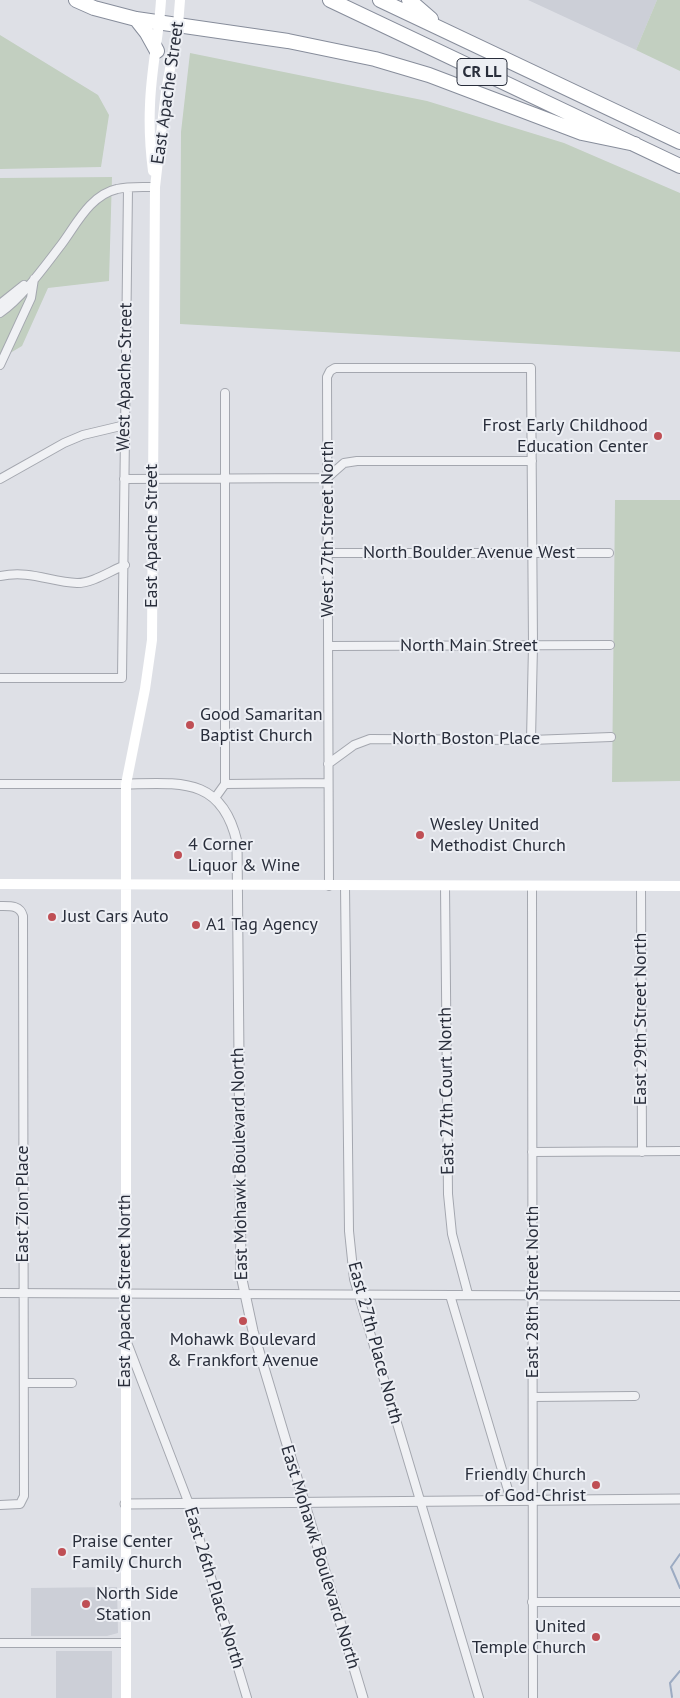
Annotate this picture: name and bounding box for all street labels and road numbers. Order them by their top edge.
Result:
street label: East Apache Street [147,20,189,166]
road number: CR LL [457,58,507,86]
street label: West Apache Street [113,302,137,452]
street label: West 27th Street North [317,441,339,617]
street label: East Apache Street [141,464,163,608]
street label: North Boulder Avenue West [363,542,575,564]
street label: North Main Street [400,635,538,657]
street label: North Boston Place [392,728,540,750]
street label: East 29th Street North [630,933,652,1105]
street label: East 27th Court North [435,1007,459,1175]
street label: East Mohawk Boulevard North [227,1047,253,1281]
street label: East Zion Place [12,1145,34,1263]
street label: East Apache Street North [114,1194,136,1388]
street label: East 28th Street North [522,1206,544,1378]
street label: East 27th Place North [343,1259,407,1427]
street label: East Mohawk Boulevard North [276,1443,364,1671]
street label: East 26th Place North [179,1505,249,1671]

